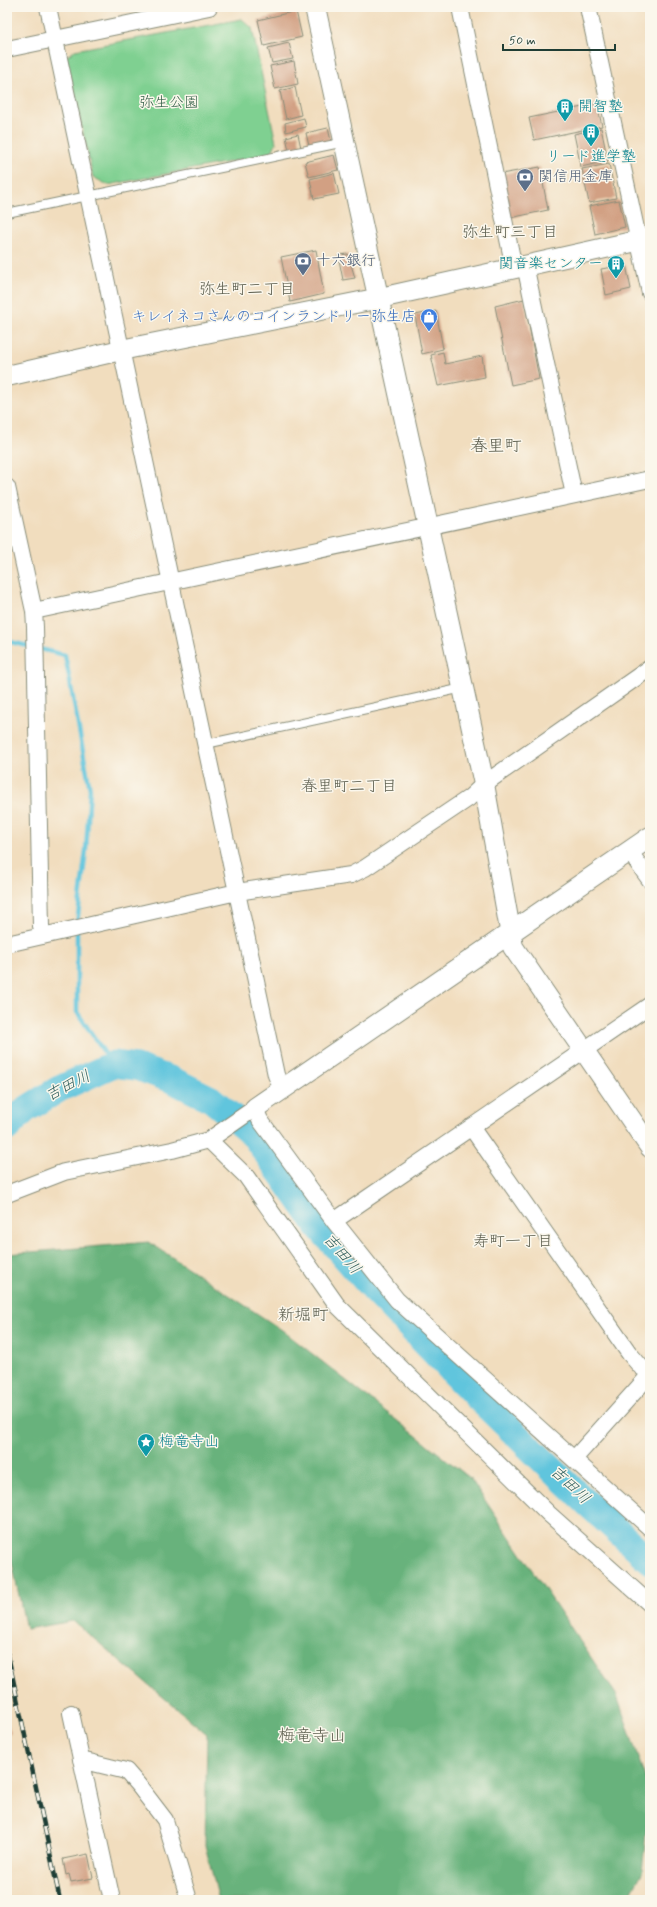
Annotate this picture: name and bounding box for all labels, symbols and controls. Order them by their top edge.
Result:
scale bar [503,26,615,52]
text: 50 m [509,33,536,49]
park label: 弥生公園 [139,93,199,113]
building icon: 開智塾 [555,97,575,122]
place label: 開智塾 [578,97,623,117]
building icon: リード進学塾 [581,122,601,147]
place label: リード進学塾 [546,147,636,167]
bank icon: 関信用金庫 [515,167,535,192]
place label: 関信用金庫 [538,167,613,187]
district label: 弥生町三丁目 [462,222,558,243]
bank icon: 十六銀行 [293,251,313,276]
place label: 十六銀行 [316,251,376,271]
place label: 関音楽センター [499,254,603,274]
building icon: 関音楽センター [606,254,626,279]
district label: 弥生町二丁目 [199,279,295,300]
place label: キレイネコさんのコインランドリー弥生店 [132,307,416,327]
shop icon: キレイネコさんのコインランドリー弥生店 [419,307,439,332]
district label: 春里町 [471,435,522,457]
district label: 春里町二丁目 [301,776,397,797]
water label: 吉田川 [42,1066,94,1106]
water label: 吉田川 [318,1229,366,1279]
district label: 寿町一丁目 [473,1231,553,1252]
district label: 新堀町 [278,1304,329,1326]
place icon: 梅竜寺山 [136,1432,156,1457]
place label: 梅竜寺山 [159,1432,219,1452]
water label: 吉田川 [545,1461,595,1509]
district label: 梅竜寺山 [278,1725,346,1747]

